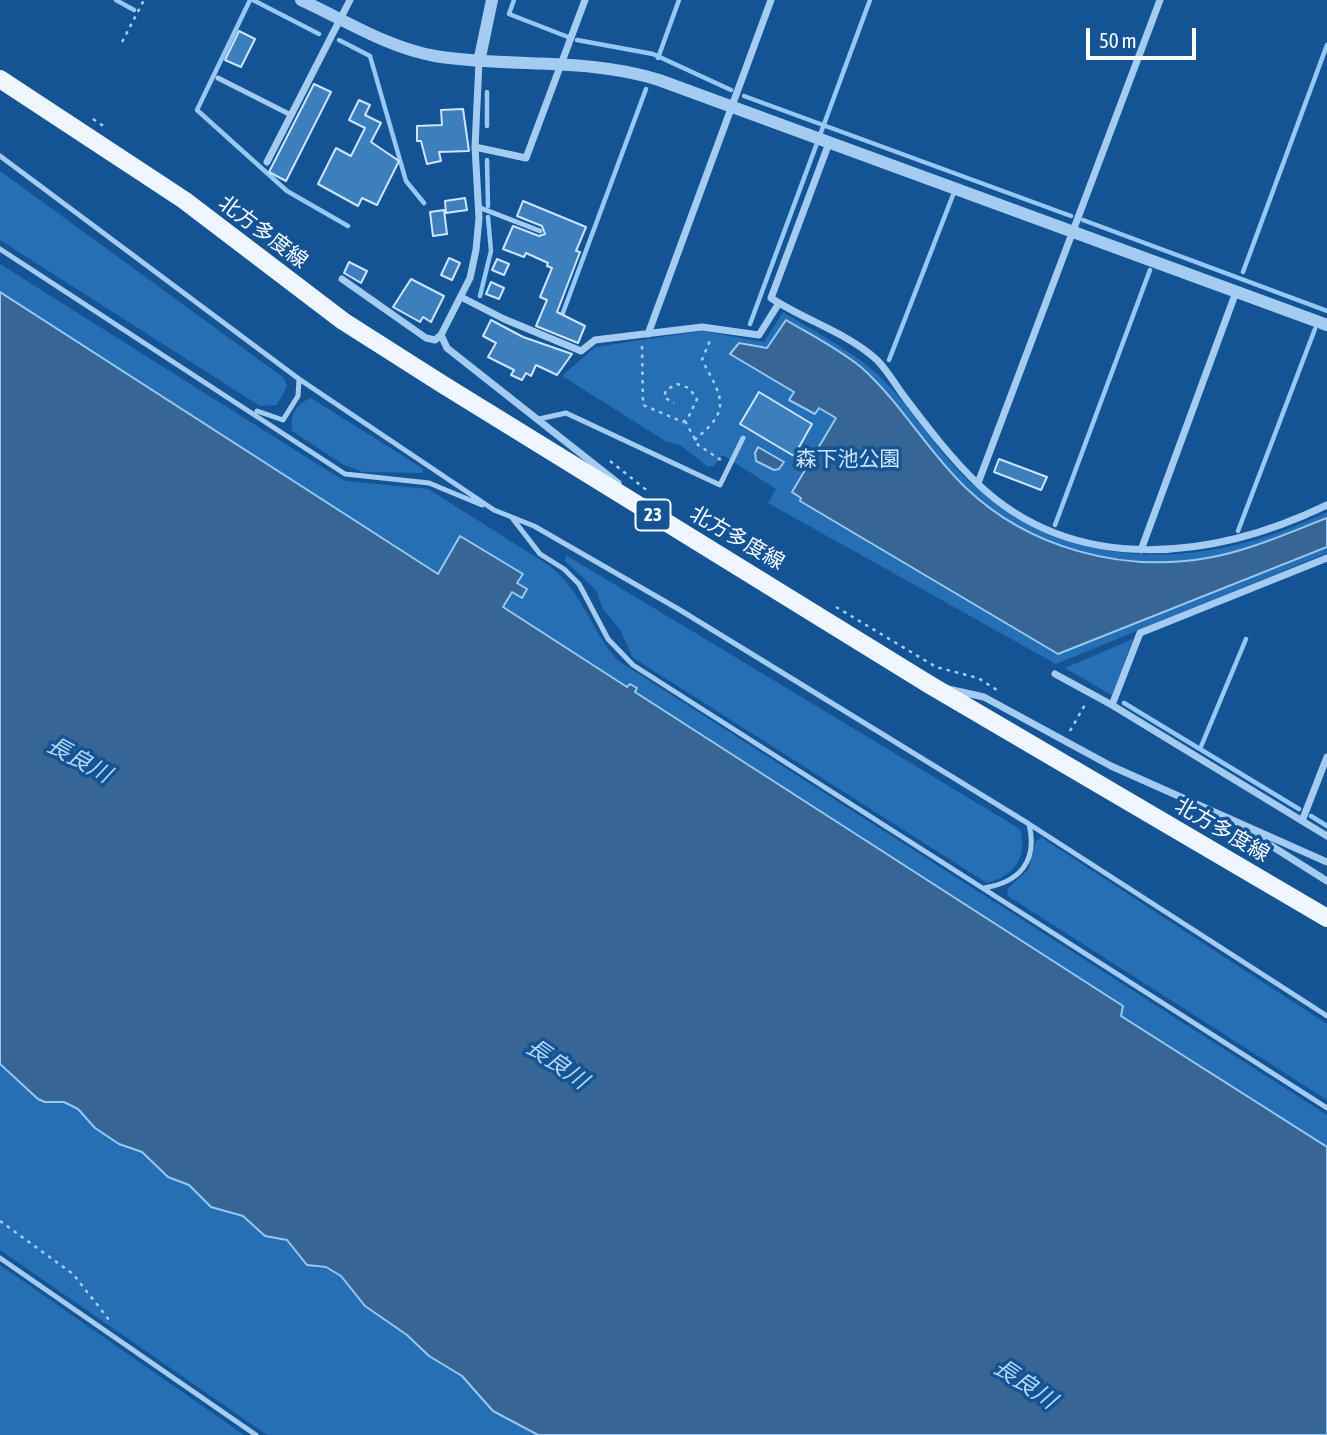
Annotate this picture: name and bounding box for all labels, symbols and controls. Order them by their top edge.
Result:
scale bar [1089,14,1199,58]
text: 50 m [1099,28,1137,52]
street label: 北方多度線 [213,190,313,274]
park label: 森下池公園 [796,446,900,472]
road number: 23 [636,500,670,530]
street label: 北方多度線 [685,501,789,575]
water label: 長良川 [42,731,116,789]
street label: 北方多度線 [1170,793,1274,867]
water label: 長良川 [521,1033,593,1095]
water label: 長良川 [989,1353,1061,1415]

